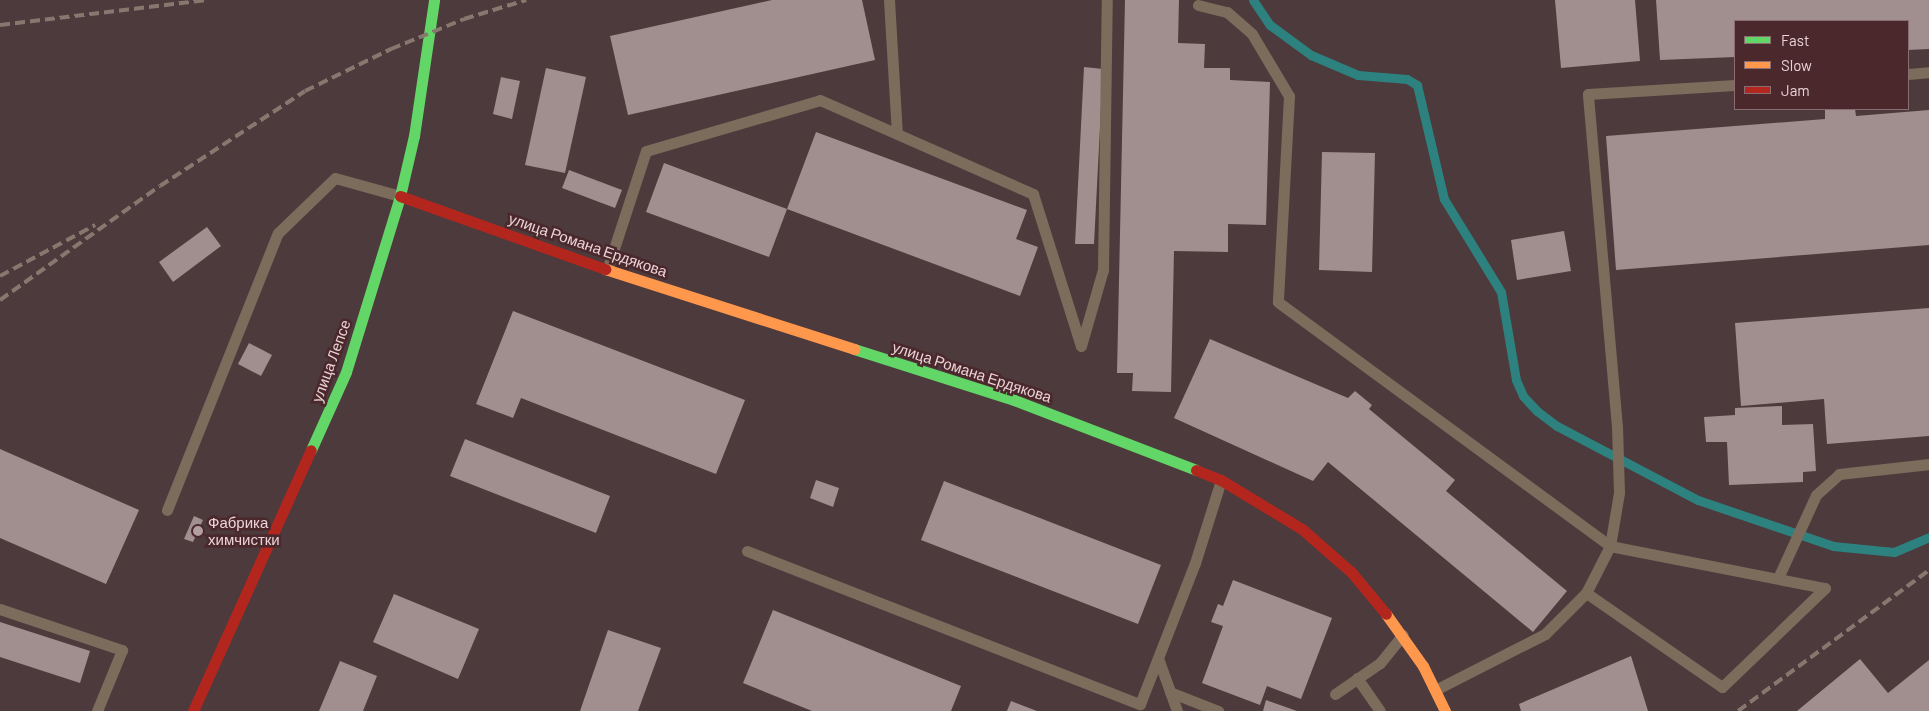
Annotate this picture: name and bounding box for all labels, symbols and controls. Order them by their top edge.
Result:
legend [1734,20,1909,110]
text: Fast [1781,31,1809,49]
text: Slow [1781,56,1812,74]
text: Jam [1781,81,1810,99]
street label: улица Романа Ердякова [506,209,670,281]
street label: улица Лепсе [308,317,354,405]
street label: улица Романа Ердякова [890,338,1054,406]
place label: Фабрика химчистки [208,513,280,548]
marker: Фабрика химчистки [192,525,204,537]

